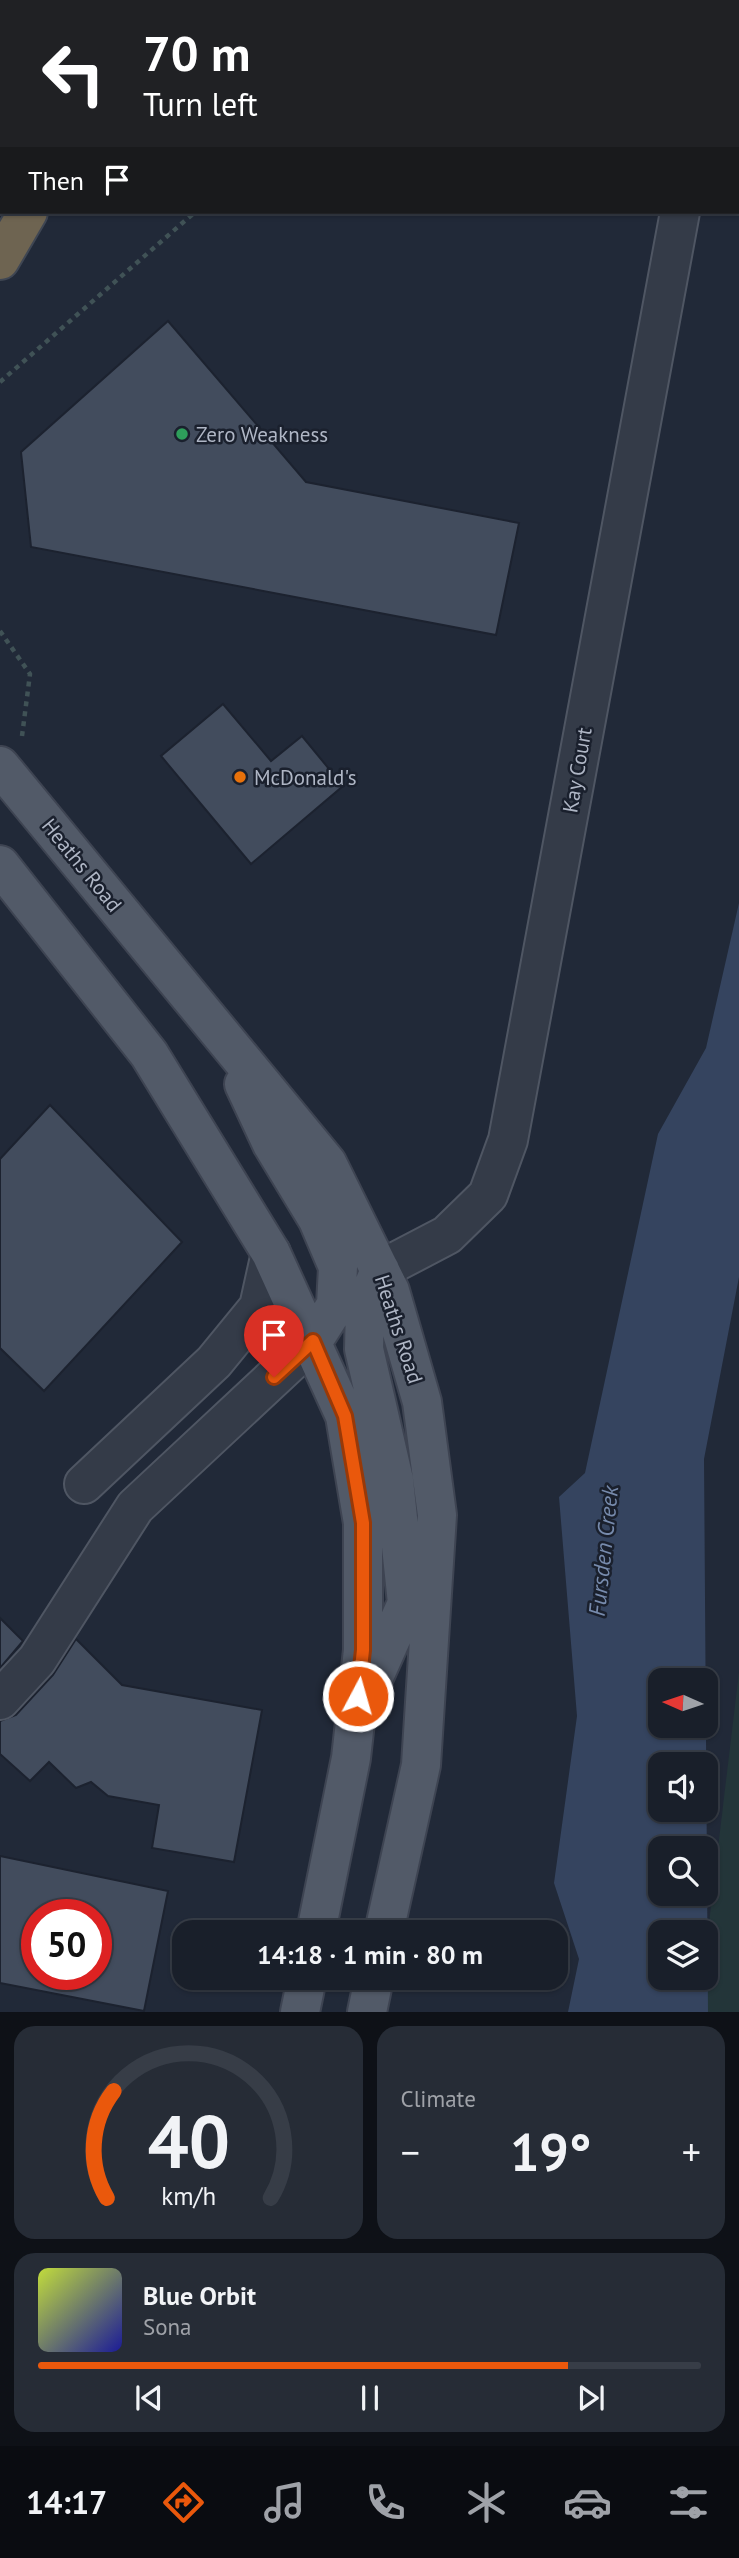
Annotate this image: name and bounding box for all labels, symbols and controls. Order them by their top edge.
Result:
text: 70 m [143,21,250,85]
icon: left [28,28,119,119]
text: Turn left [143,83,258,125]
icon: arrive [98,161,136,199]
text: Then [28,164,84,197]
place label: Zero Weakness [196,421,328,448]
marker: Zero Weakness [174,426,190,442]
street label: Kay Court [556,725,598,815]
place label: McDonald's [254,764,357,791]
marker: McDonald's [232,769,248,785]
street label: Heaths Road [36,813,128,917]
street label: Heaths Road [369,1271,429,1387]
pin [244,1305,304,1377]
icon: arrive [255,1316,293,1354]
water label: Fursden Creek [582,1483,624,1618]
position arrow [321,1659,395,1733]
north arrow [648,1668,718,1738]
map controls [648,1668,718,1990]
button: sound [648,1752,718,1822]
button: search [648,1836,718,1906]
speed limit sign: 50 [21,1899,112,1990]
button: layers [648,1920,718,1990]
text: 14:18 · 1 min · 80 m [257,1938,483,1971]
text: Climate [401,2084,476,2113]
text: 40 [147,2095,230,2189]
text: 19° [510,2118,592,2185]
text: − [401,2127,420,2176]
text: + [682,2127,701,2176]
text: km/h [161,2180,216,2212]
text: Blue Orbit [143,2279,256,2312]
text: Sona [143,2312,192,2341]
icon: previous [130,2379,168,2417]
icon: pause [351,2379,389,2417]
icon: next [572,2379,610,2417]
icon: directions [159,2478,208,2527]
icon: music [260,2478,309,2527]
icon: phone [361,2478,410,2527]
icon: climate [462,2478,511,2527]
icon: car [563,2478,612,2527]
icon: filters [664,2478,713,2527]
text: 14:17 [26,2481,107,2523]

